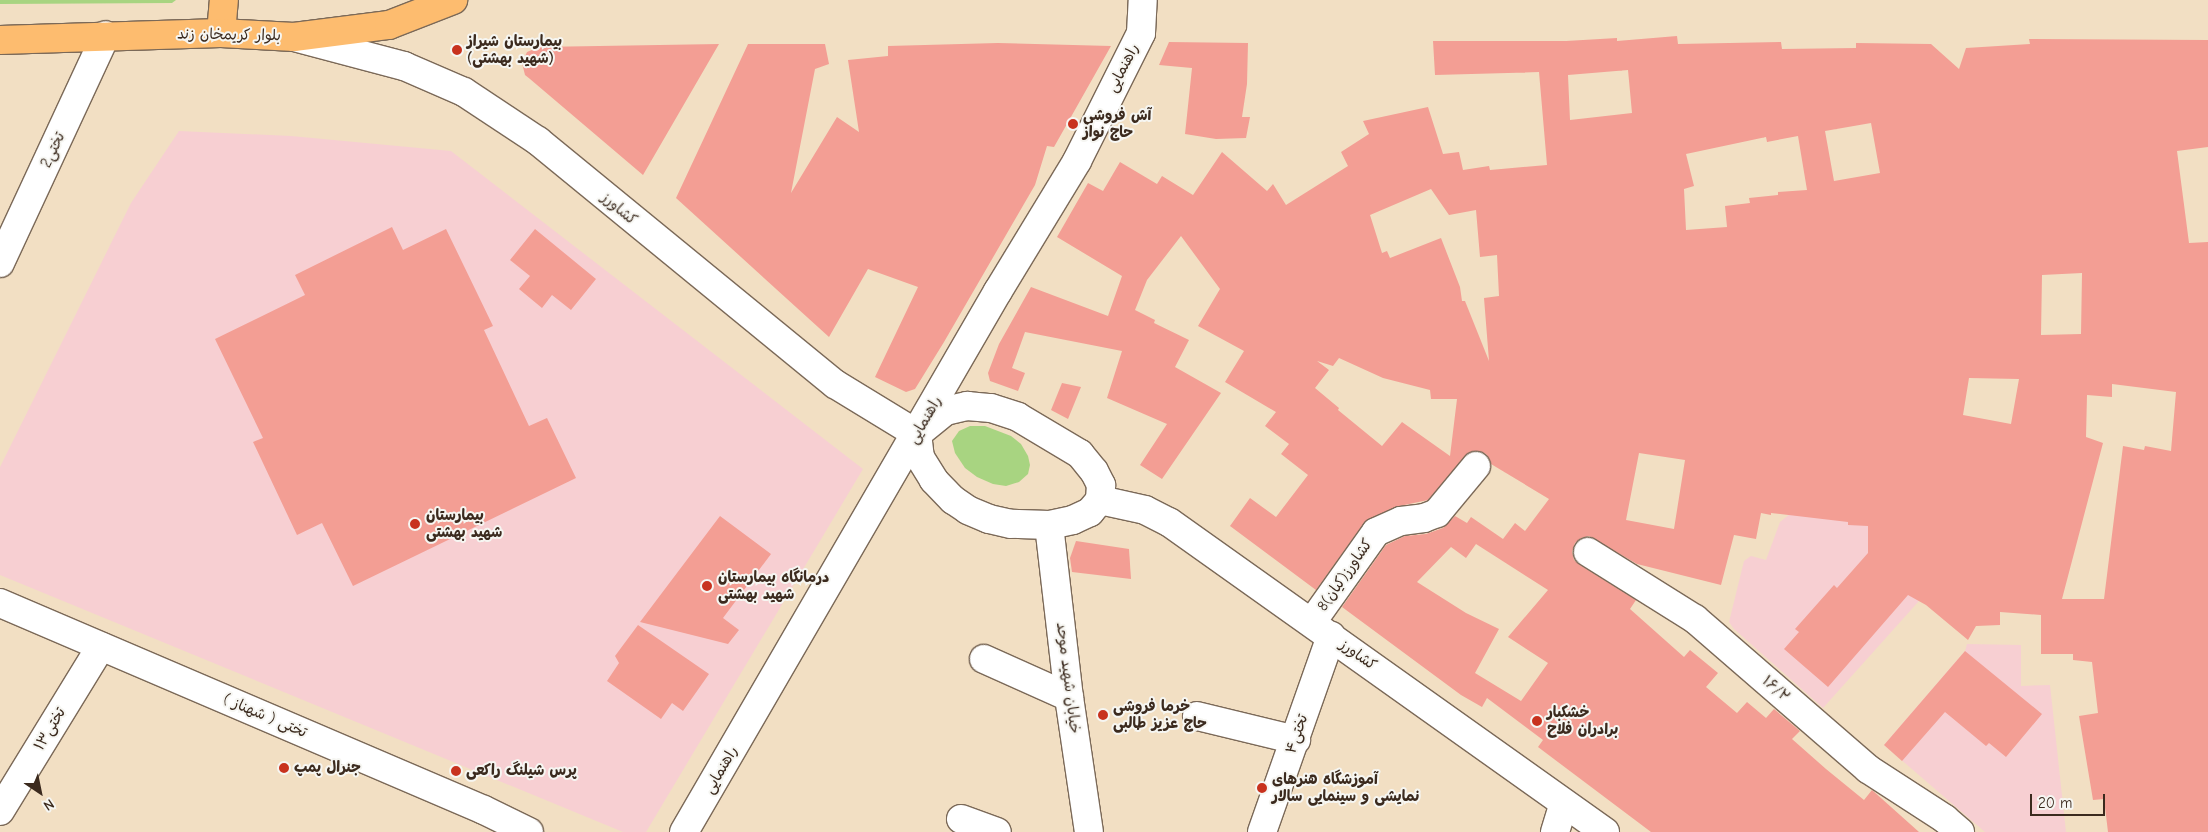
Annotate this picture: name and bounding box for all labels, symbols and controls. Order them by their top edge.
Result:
street label: بلوار کریمخان زند [177,25,281,45]
place label: بیمارستان شیراز (شهید بهشتی) [467,32,562,67]
street label: راهنمایی [1103,41,1143,95]
marker: بیمارستان شیراز (شهید بهشتی) [451,44,463,56]
place label: آش فروشی حاج نواز [1083,106,1151,141]
marker: آش فروشی حاج نواز [1067,118,1079,130]
street label: 2تختی [37,129,69,171]
street label: کشاورز [597,189,641,229]
street label: راهنمایی [904,393,946,447]
place label: بیمارستان شهید بهشتی [426,506,502,541]
marker: بیمارستان شهید بهشتی [408,517,422,531]
street label: 8کشاورز(کیان) [1314,535,1376,615]
place label: درمانگاه بیمارستان شهید بهشتی [718,568,829,603]
marker: درمانگاه بیمارستان شهید بهشتی [700,579,714,593]
street label: خیابان شهید موحد [1052,621,1084,735]
street label: کشاورز [1336,636,1380,674]
street label: ۱۶/۲ [1758,672,1794,706]
street label: تختی ( شهناز ) [220,690,310,742]
place label: خرما فروشی حاج عزیز طالبی [1113,697,1207,732]
place label: خشکبار برادران فلاح [1547,703,1618,738]
street label: تختی۱۳ [30,704,70,754]
marker: خرما فروشی حاج عزیز طالبی [1097,709,1109,721]
street label: تختی۴ [1282,712,1312,756]
marker: خشکبار برادران فلاح [1531,715,1543,727]
street label: راهنمایی [700,743,742,797]
place label: جنرال پمپ [294,759,361,777]
marker: جنرال پمپ [278,762,290,774]
place label: پرس شیلنگ راکعی [466,762,577,780]
marker: پرس شیلنگ راکعی [450,765,462,777]
north arrow [15,767,65,817]
place label: آموزشگاه هنرهای نمایشی و سینمایی سالار [1272,770,1419,805]
marker: آموزشگاه هنرهای نمایشی و سینمایی سالار [1256,782,1268,794]
scale bar [2033,784,2108,816]
text: 20 m [2038,794,2072,812]
text: N [40,795,57,814]

